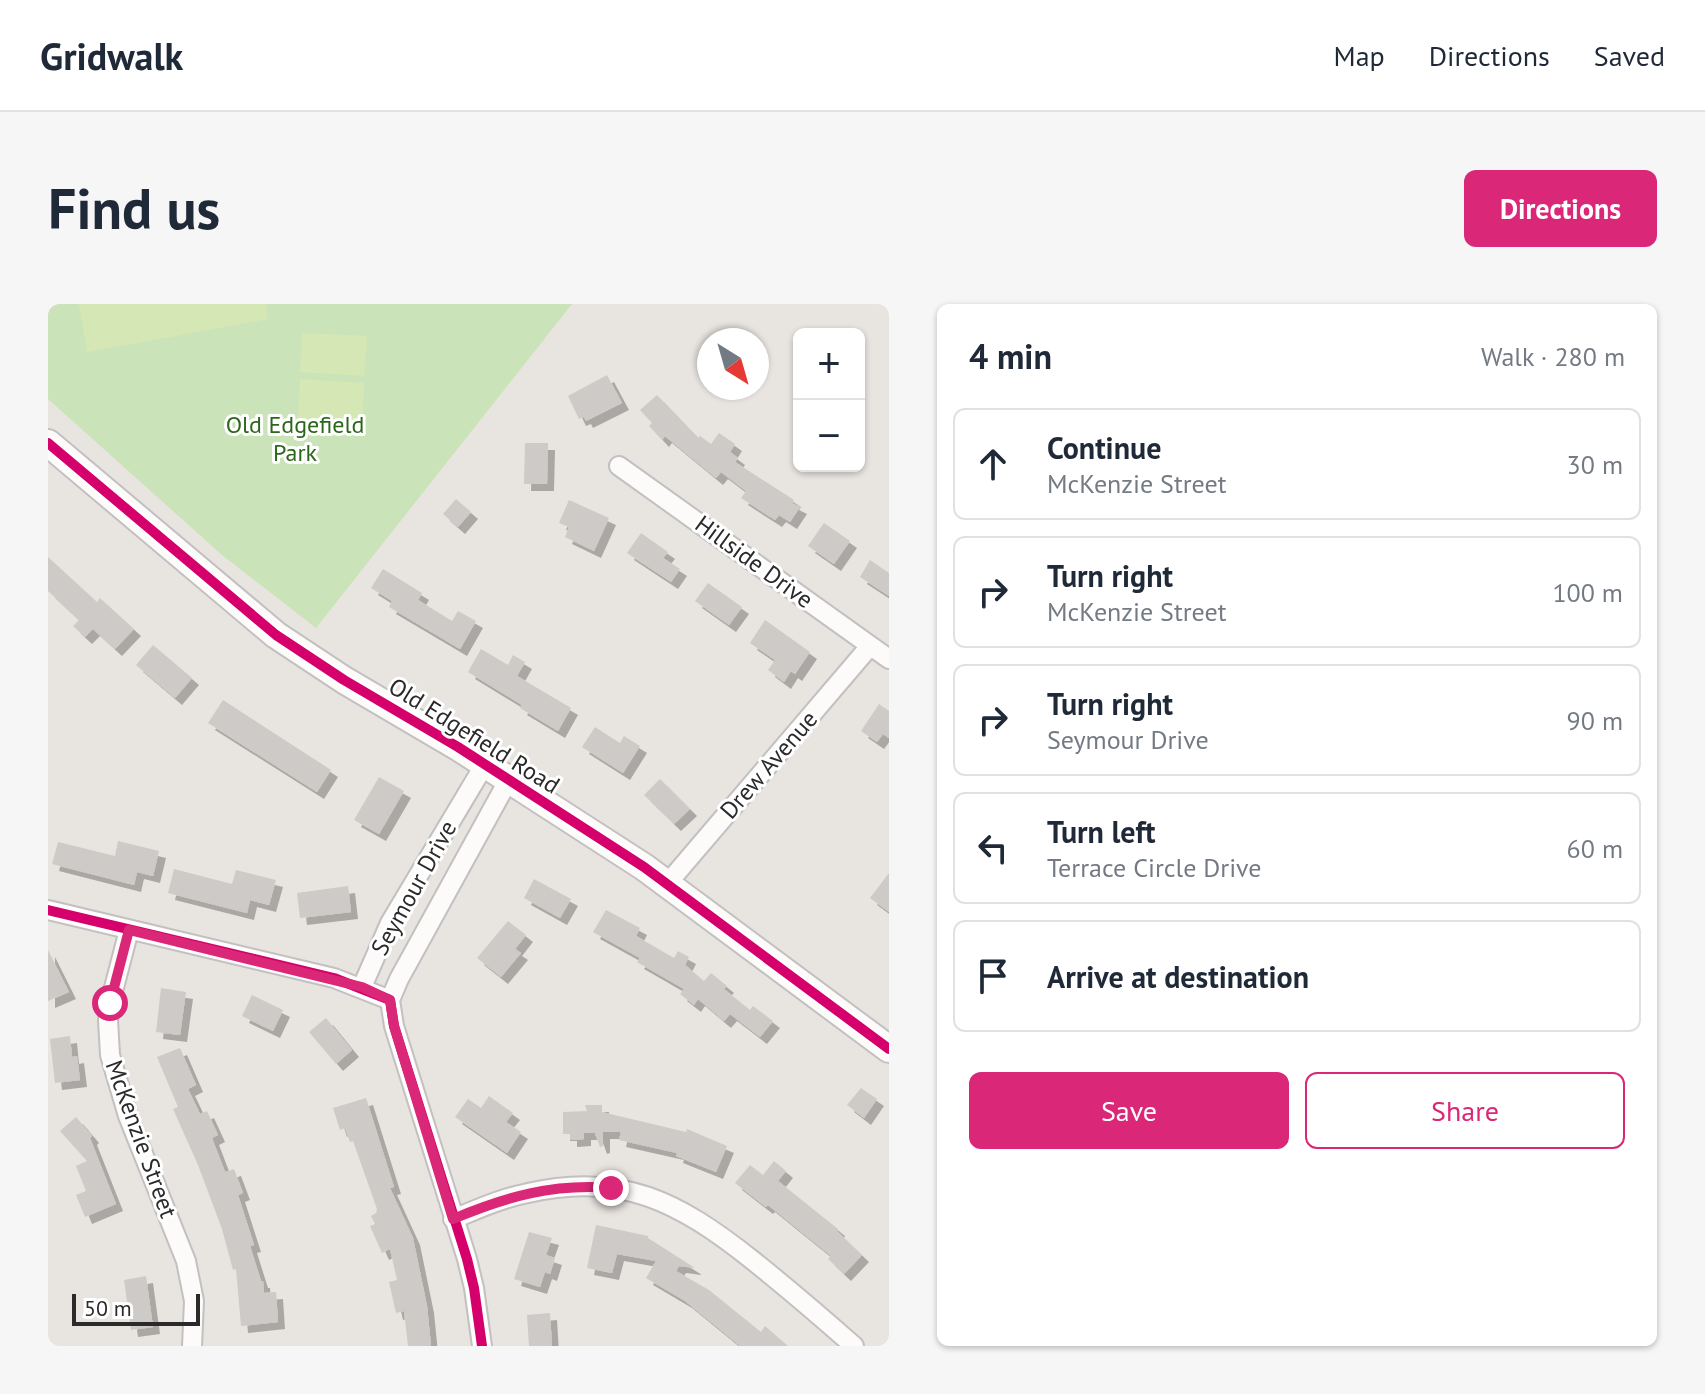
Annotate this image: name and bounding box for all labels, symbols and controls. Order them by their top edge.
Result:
text: Gridwalk [40,31,183,80]
text: Map [1334,37,1385,74]
text: Directions [1429,37,1550,74]
text: Saved [1594,37,1665,74]
button: Directions [1464,170,1657,247]
text: Find us [48,172,220,244]
north arrow [697,328,769,400]
map controls [793,328,865,472]
button: + [793,328,865,400]
text: 4 min [969,334,1052,378]
text: Walk · 280 m [1481,340,1625,373]
button: − [793,400,865,472]
park label: Old Edgefield Park [226,409,364,468]
text: Continue [1047,428,1161,467]
icon: ahead [971,442,1015,486]
text: 30 m [1567,448,1623,481]
text: McKenzie Street [1047,467,1226,500]
street label: Hillside Drive [689,508,819,615]
text: Turn right [1047,556,1173,595]
icon: right [971,570,1015,614]
text: 100 m [1552,576,1623,609]
text: McKenzie Street [1047,595,1226,628]
street label: Old Edgefield Road [383,671,566,801]
text: Turn right [1047,684,1173,723]
icon: right [971,698,1015,742]
street label: Drew Avenue [713,704,824,825]
text: 90 m [1567,704,1623,737]
text: Seymour Drive [1047,723,1209,756]
text: Turn left [1047,812,1155,851]
street label: Seymour Drive [364,815,463,961]
icon: left [971,826,1015,870]
text: 60 m [1567,832,1623,865]
text: Terrace Circle Drive [1047,851,1262,884]
icon: arrive [971,954,1015,998]
text: Arrive at destination [1047,957,1309,996]
route start [92,985,128,1021]
street label: McKenzie Street [99,1056,184,1222]
button: Save [969,1072,1289,1149]
button: Share [1305,1072,1625,1149]
route end [593,1170,629,1206]
scale bar [72,1290,200,1326]
text: 50 m [84,1294,132,1322]

